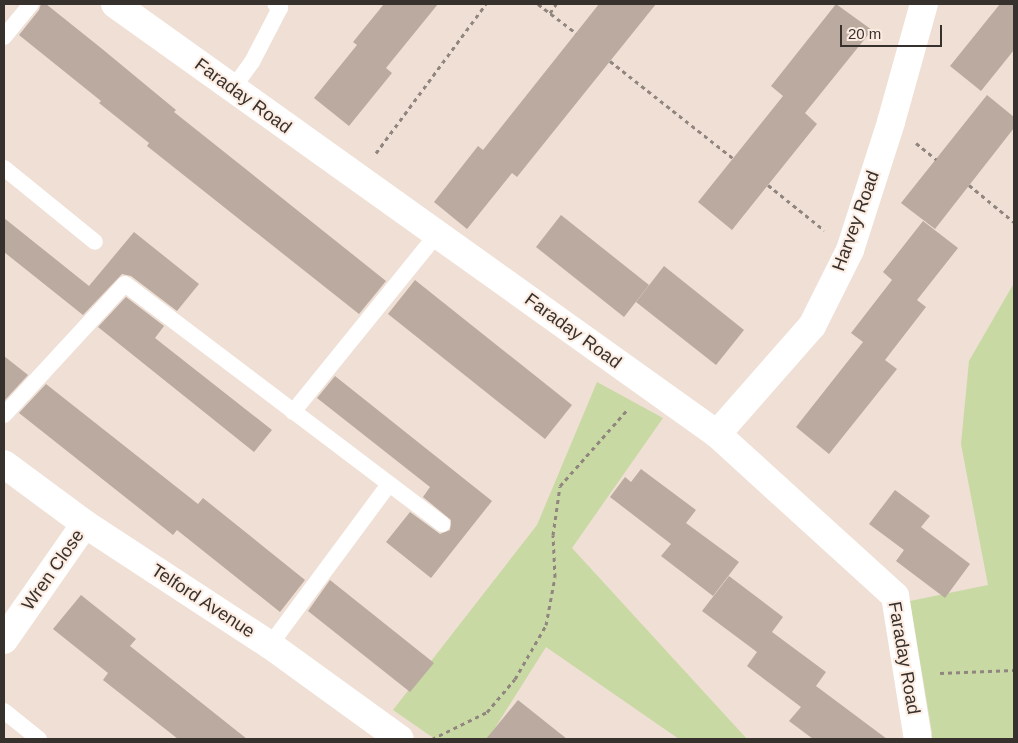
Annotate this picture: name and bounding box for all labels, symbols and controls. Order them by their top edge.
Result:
scale bar [843,15,946,47]
text: 20 m [848,25,881,42]
street label: Faraday Road [191,54,295,138]
street label: Harvey Road [828,168,884,274]
street label: Faraday Road [521,289,625,373]
street label: Wren Close [17,525,89,615]
street label: Telford Avenue [147,559,259,643]
street label: Faraday Road [883,600,925,716]

